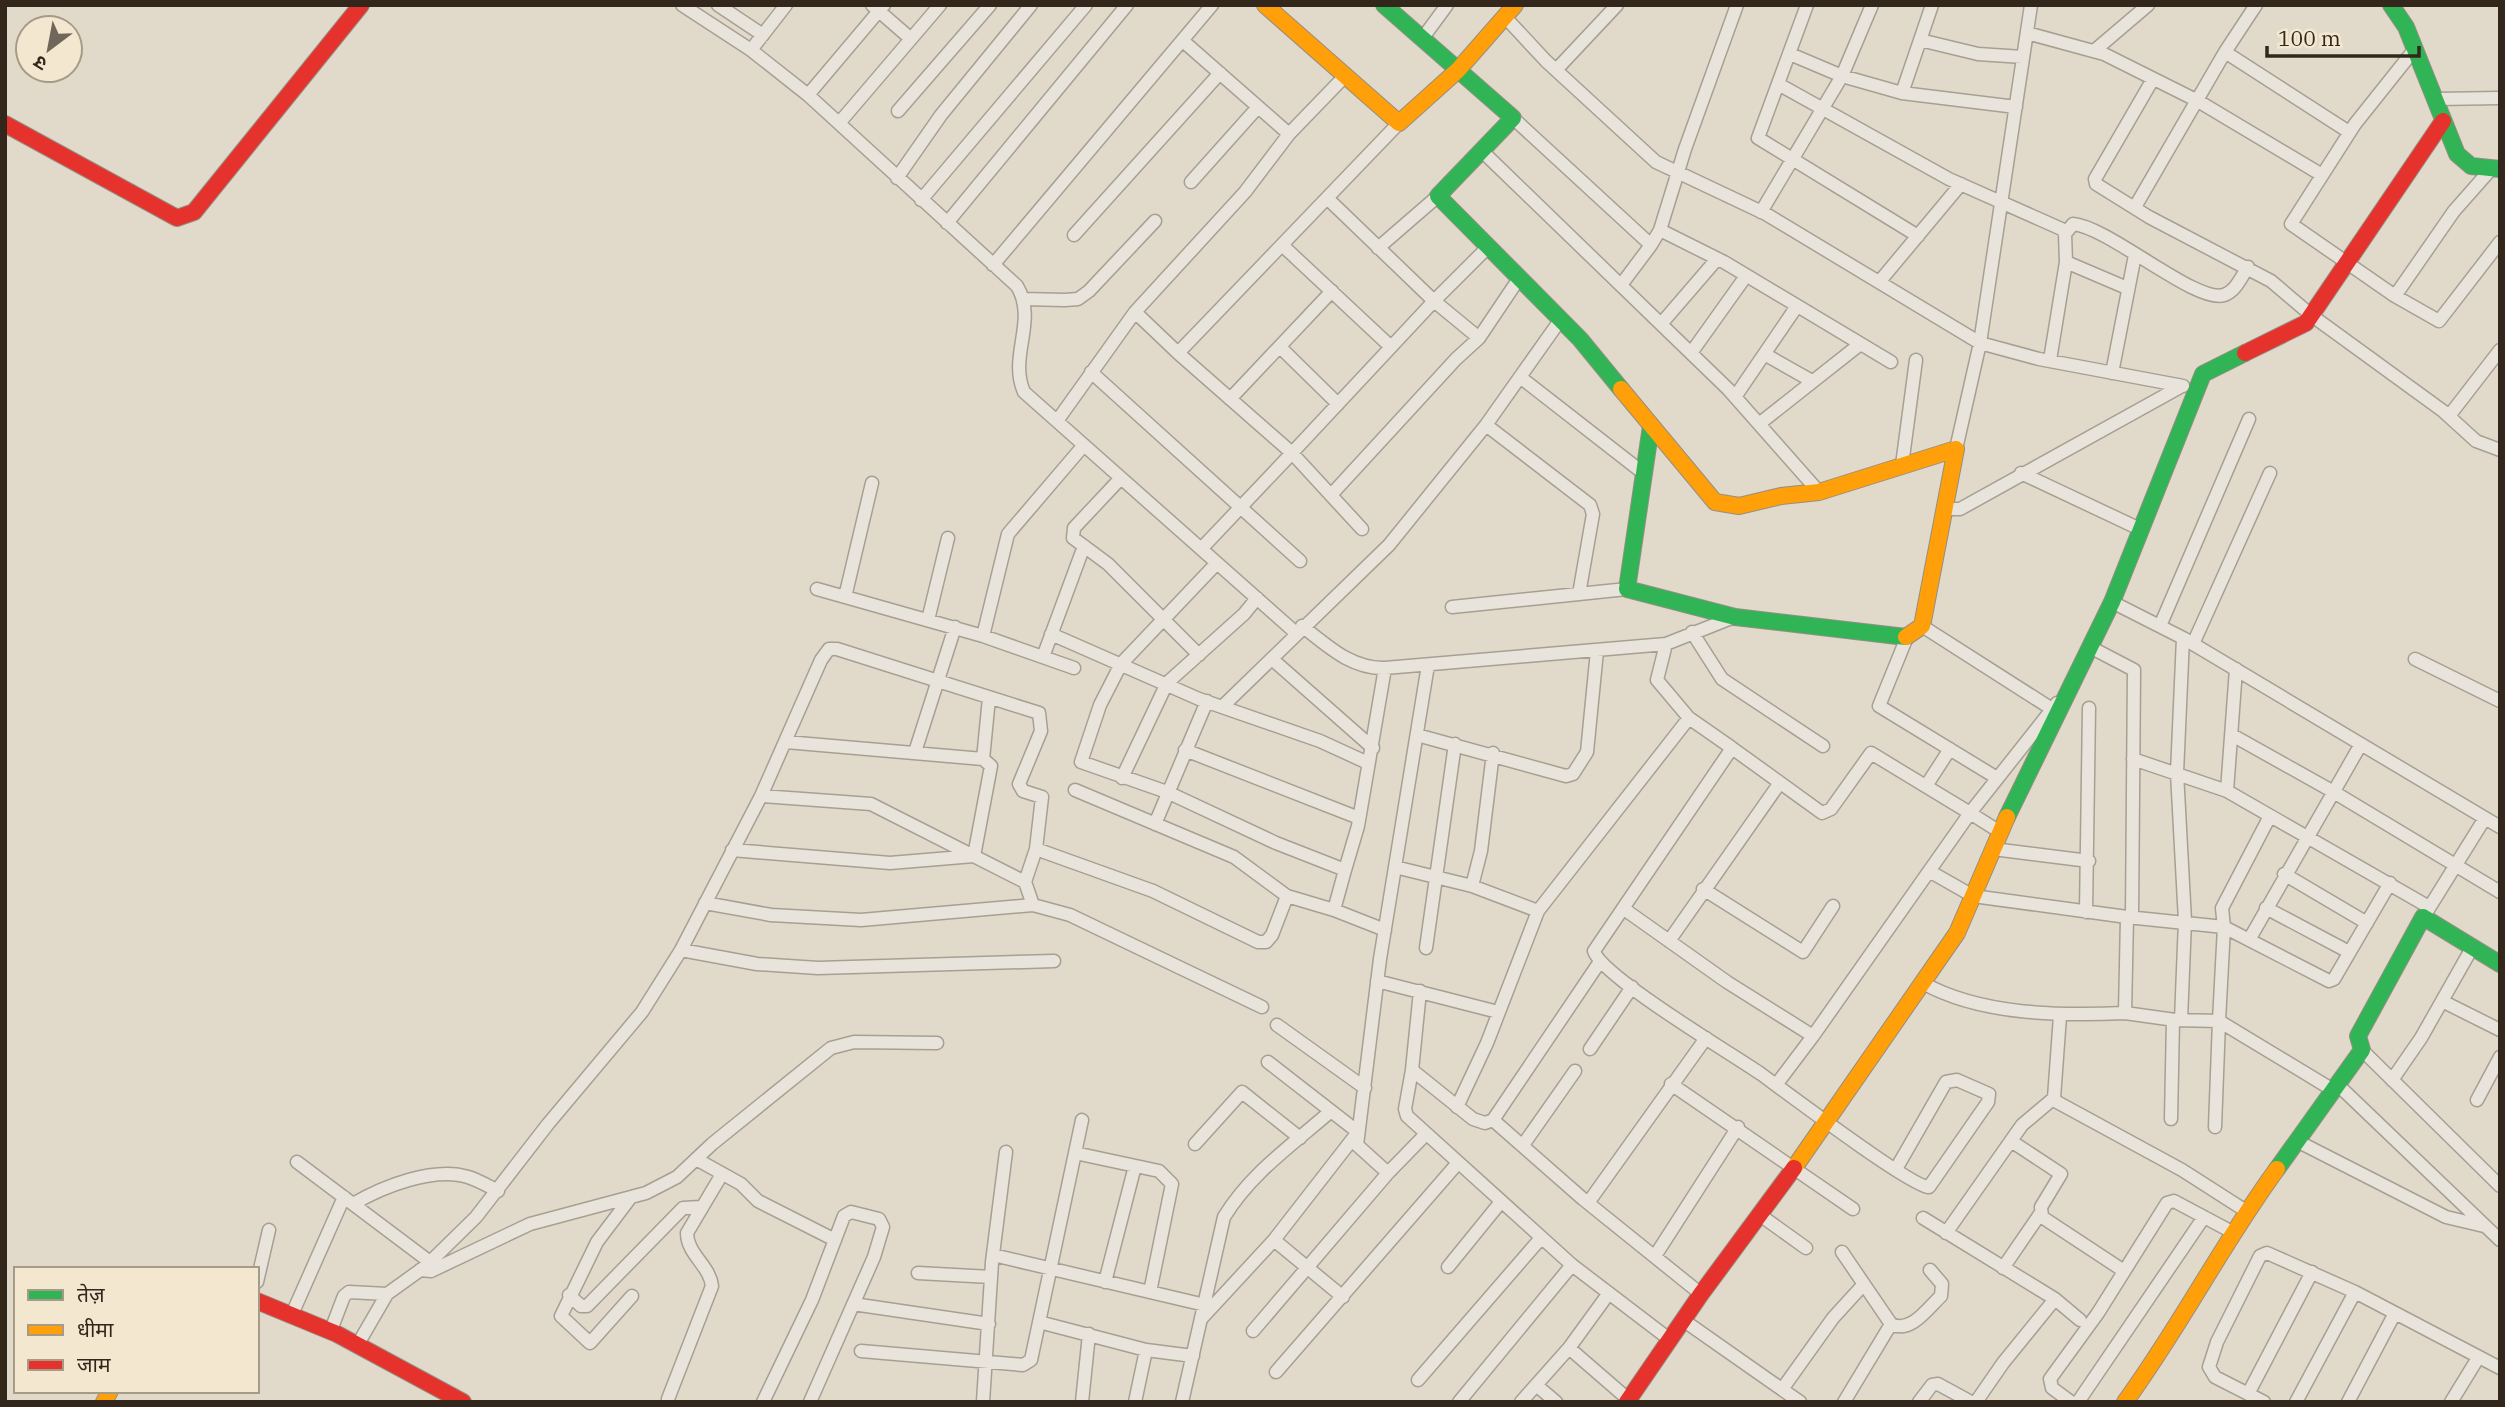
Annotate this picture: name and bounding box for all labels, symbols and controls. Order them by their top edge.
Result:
north arrow [14,14,84,84]
scale bar [2267,14,2419,58]
text: 100 m [2278,24,2341,52]
text: उ [28,50,51,77]
legend [14,1267,259,1393]
text: तेज़ [77,1280,105,1308]
text: धीमा [77,1315,114,1343]
text: जाम [77,1350,111,1378]

